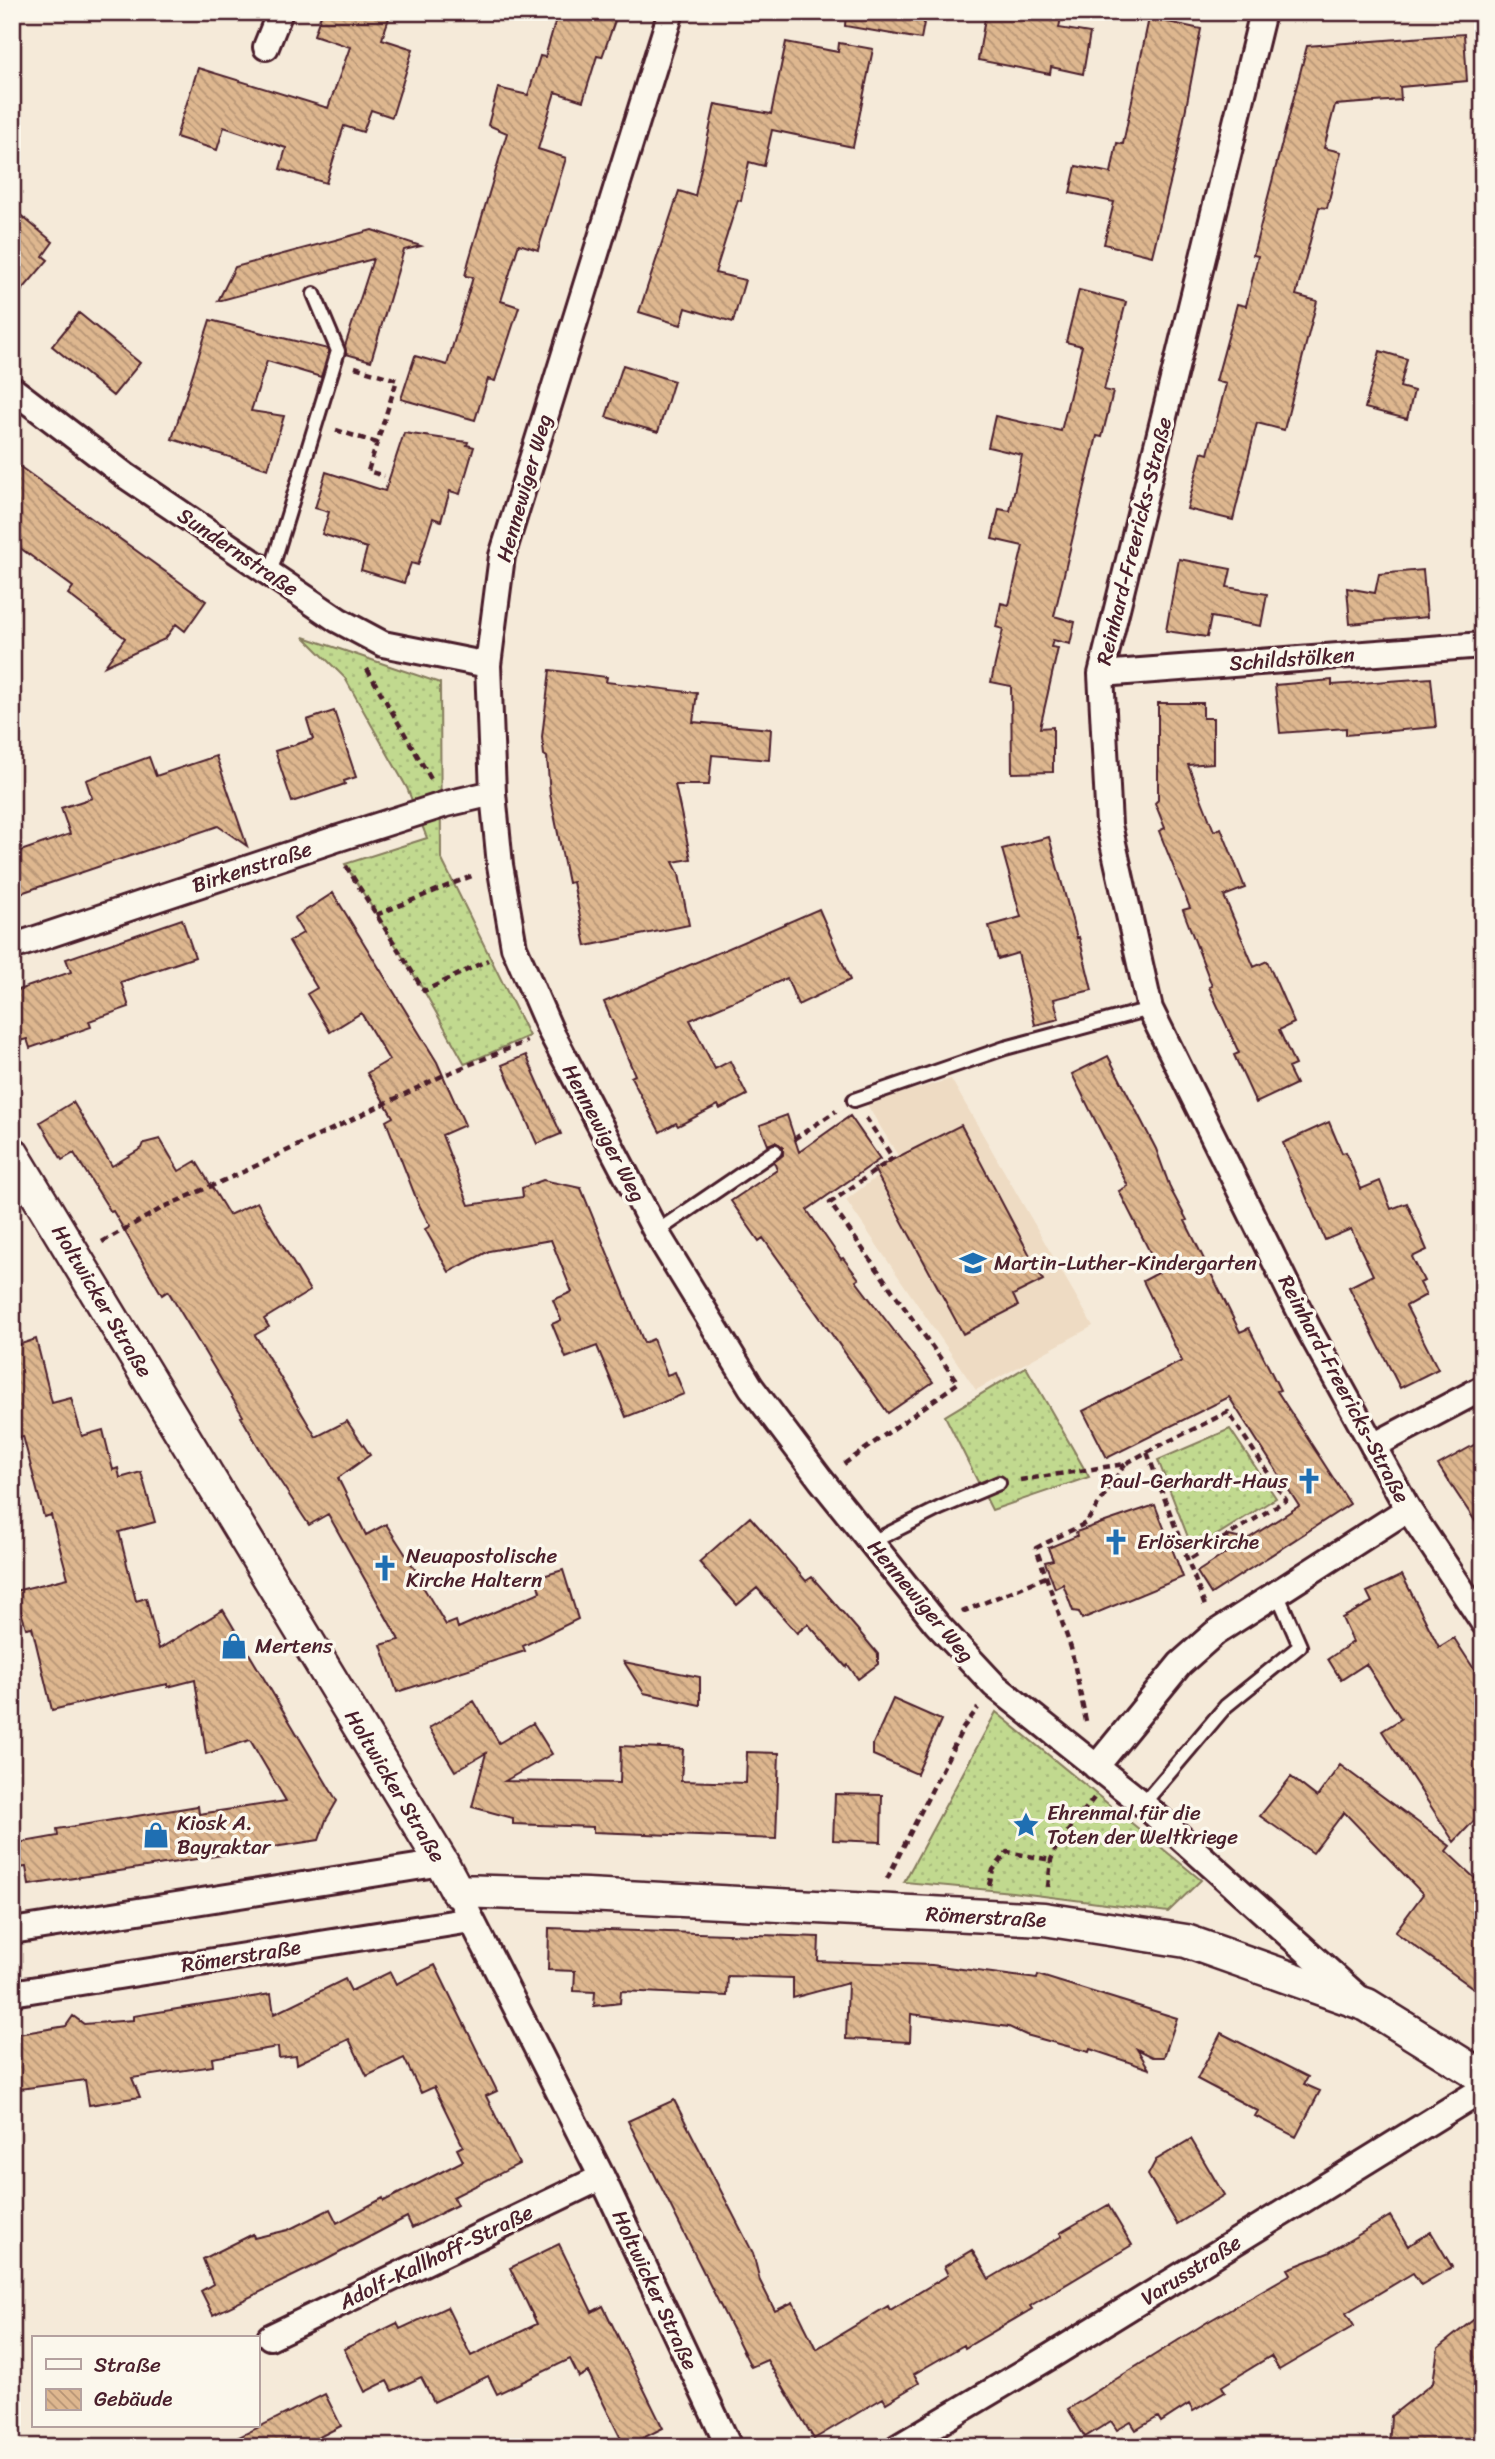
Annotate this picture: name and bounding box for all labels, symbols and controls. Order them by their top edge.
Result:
street label: Hennewiger Weg [485,409,563,567]
street label: Reinhard-Freericks-Straße [1085,413,1183,669]
street label: Sundernstraße [169,497,307,607]
street label: Schildstölken [1228,636,1356,682]
street label: Birkenstraße [187,830,317,904]
street label: Hennewiger Weg [551,1057,657,1209]
street label: Holtwicker Straße [41,1217,163,1385]
place label: Martin-Luther-Kindergarten [994,1244,1257,1282]
school or university icon: Martin-Luther-Kindergarten [958,1248,988,1278]
street label: Reinhard-Freericks-Straße [1267,1268,1421,1510]
place label: Paul-Gerhardt-Haus [1100,1462,1288,1500]
church icon: Paul-Gerhardt-Haus [1294,1466,1324,1496]
place label: Erlöserkirche [1137,1523,1259,1561]
church icon: Erlöserkirche [1101,1527,1131,1557]
street label: Hennewiger Weg [857,1530,985,1672]
place label: Neuapostolische Kirche Haltern [406,1537,558,1599]
church icon: Neuapostolische Kirche Haltern [370,1553,400,1583]
place label: Mertens [255,1627,333,1665]
shop icon: Mertens [219,1631,249,1661]
street label: Holtwicker Straße [334,1702,456,1870]
place label: Ehrenmal für die Toten der Weltkriege [1047,1794,1238,1856]
place label: Kiosk A. Bayraktar [177,1804,272,1866]
place icon: Ehrenmal für die Toten der Weltkriege [1011,1810,1041,1840]
shop icon: Kiosk A. Bayraktar [141,1820,171,1850]
street label: Römerstraße [925,1895,1047,1939]
street label: Römerstraße [179,1928,303,1984]
street label: Adolf-Kallhoff-Straße [331,2193,540,2321]
street label: Holtwicker Straße [601,2203,709,2377]
street label: Varusstraße [1133,2224,1249,2316]
legend [32,2336,259,2428]
text: Straße [94,2346,161,2384]
text: Gebäude [94,2380,172,2418]

